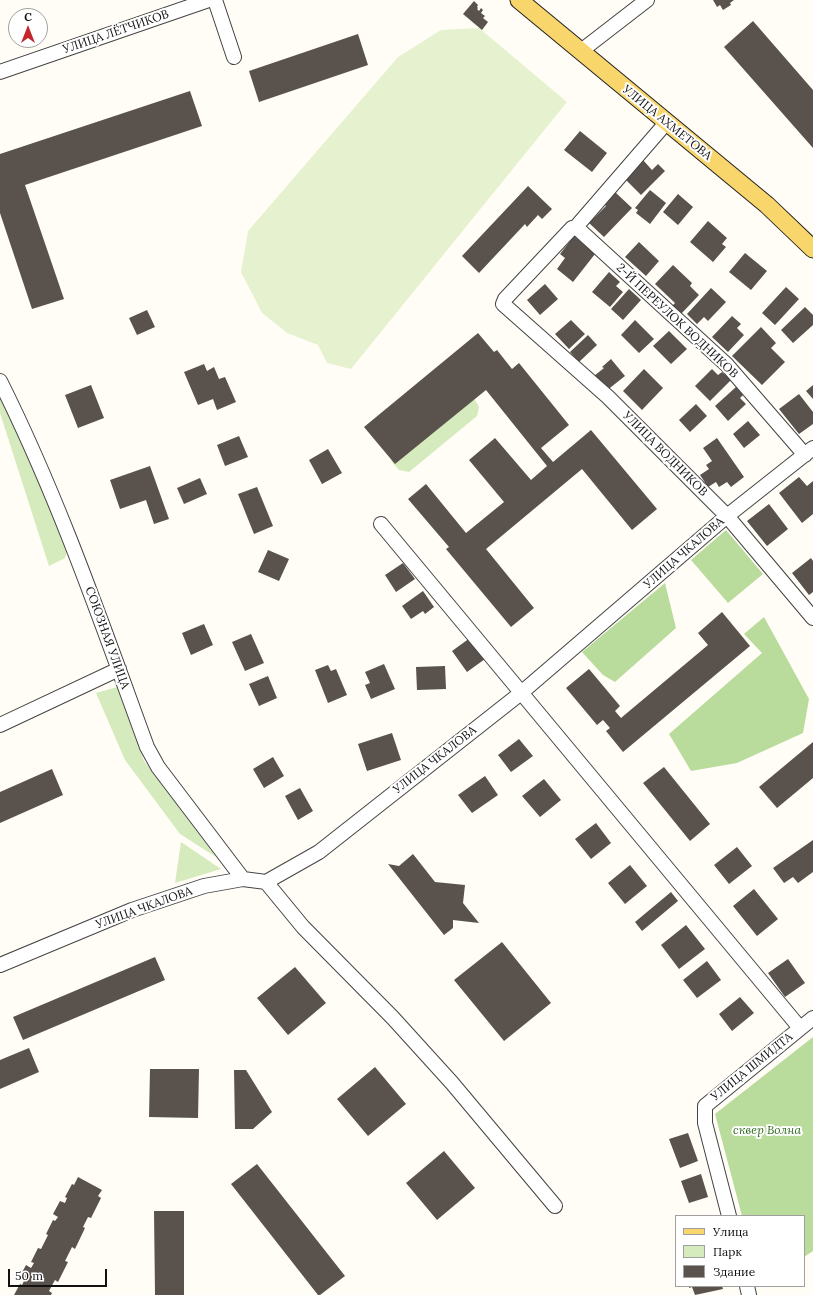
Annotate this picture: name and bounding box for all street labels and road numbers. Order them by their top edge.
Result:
street label: УЛИЦА ЛЁТЧИКОВ [61,7,171,57]
street label: УЛИЦА АХМЕТОВА [619,83,715,163]
street label: 2-Й ПЕРЕУЛОК ВОДНИКОВ [613,261,741,381]
street label: УЛИЦА ВОДНИКОВ [620,409,710,499]
street label: УЛИЦА ЧКАЛОВА [641,514,727,592]
street label: СОЮЗНАЯ УЛИЦА [82,585,132,691]
street label: УЛИЦА ЧКАЛОВА [391,723,479,797]
street label: УЛИЦА ЧКАЛОВА [94,884,194,932]
street label: УЛИЦА ШМИДТА [708,1030,796,1104]

